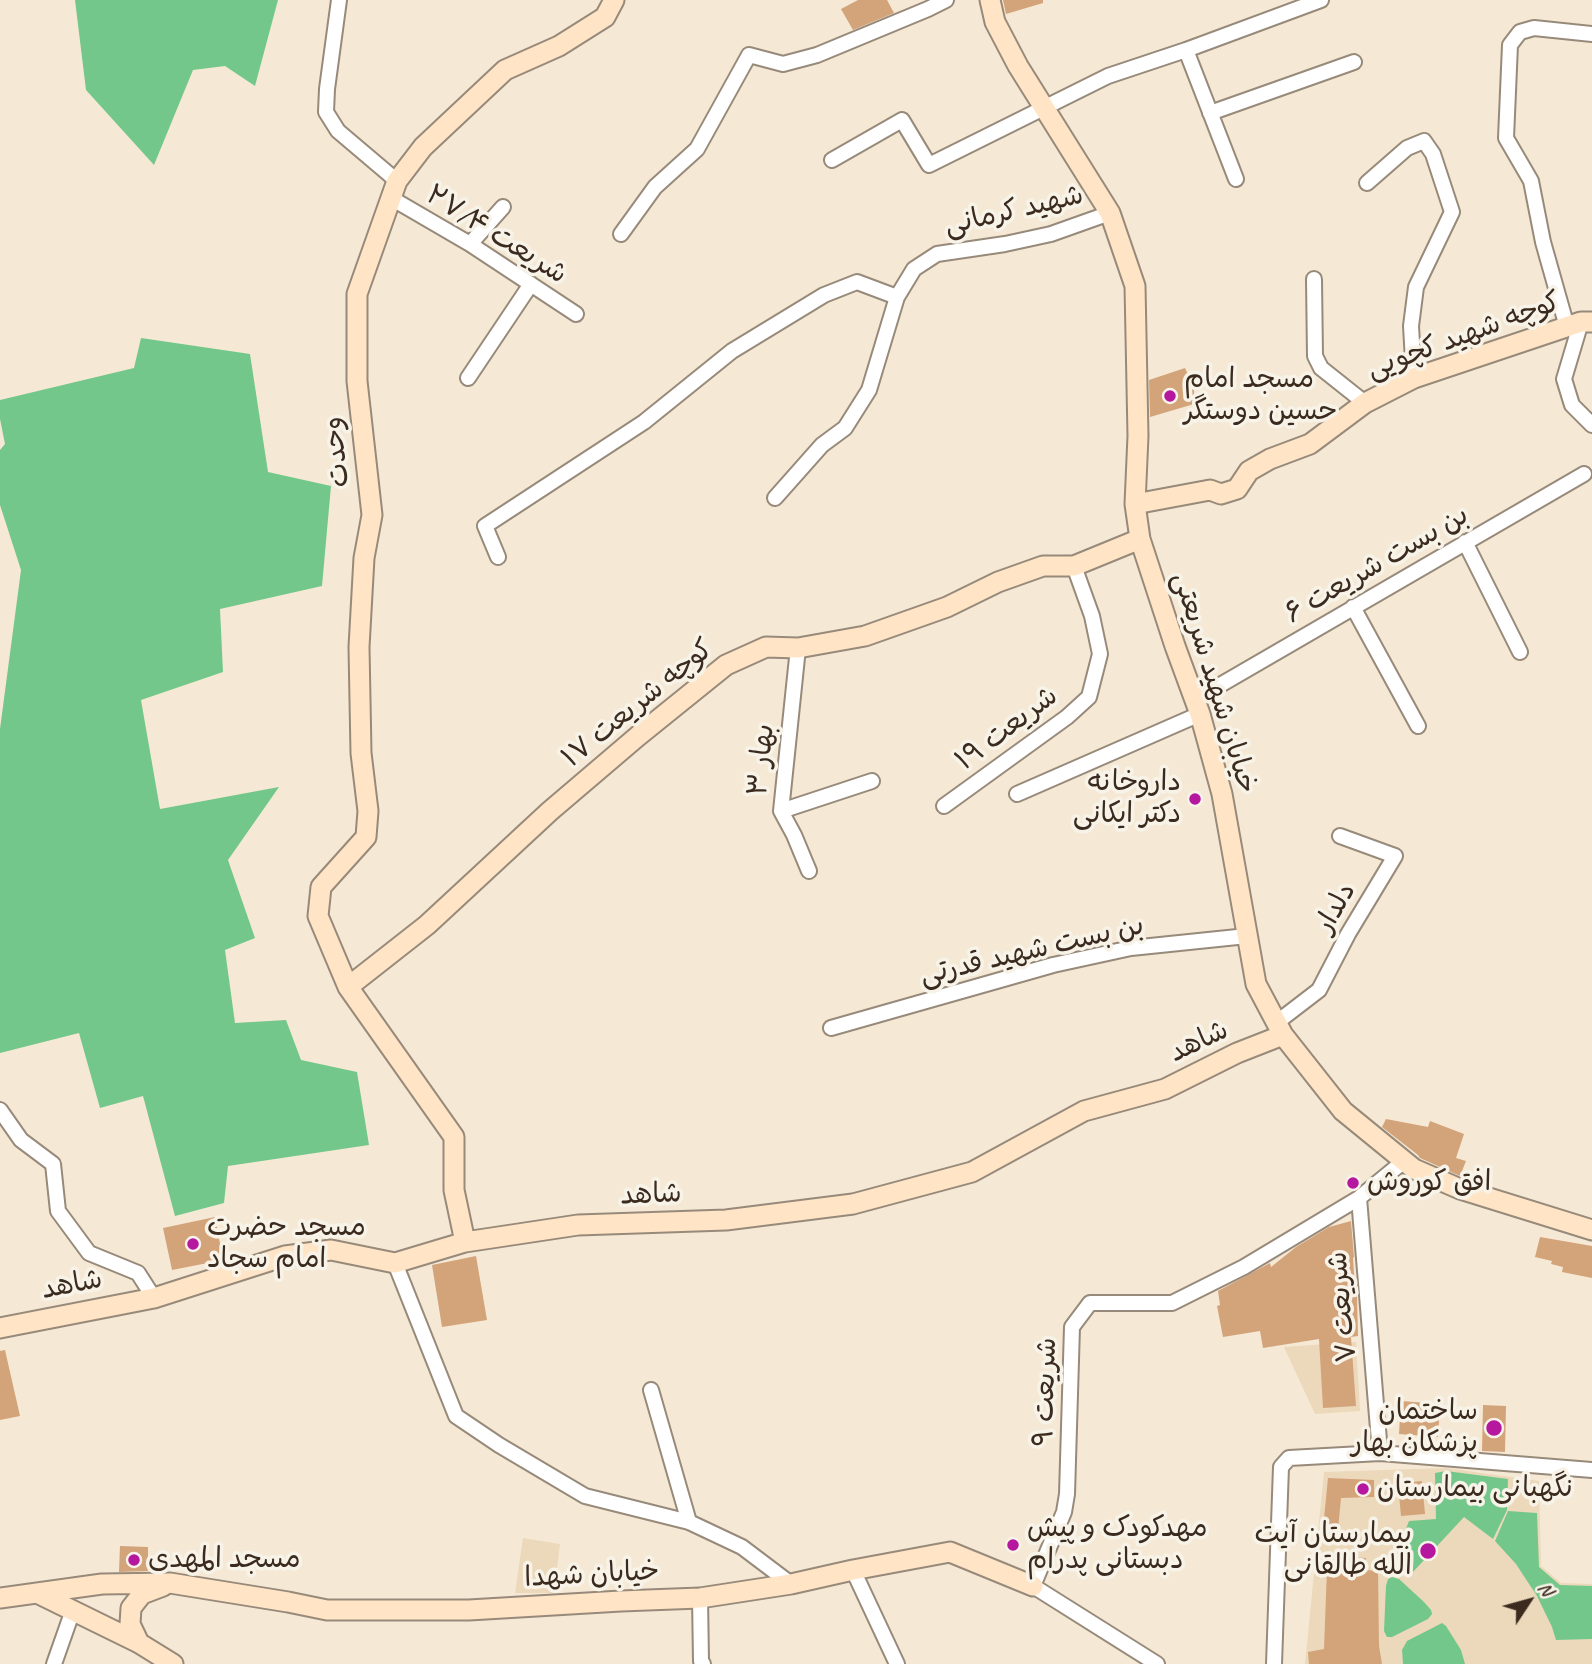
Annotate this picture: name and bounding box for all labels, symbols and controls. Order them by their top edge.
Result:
street label: شریعت ۲۷/۴ [419,178,573,292]
street label: شهید کرمانی [941,179,1087,243]
street label: کوچه شهید کچویی [1363,285,1565,387]
place label: مسجد امام حسین دوستگر [1184,363,1337,429]
marker: مسجد امام حسین دوستگر [1162,388,1178,404]
street label: وحدت [317,415,357,489]
street label: بن بست شریعت ۶ [1279,499,1475,631]
street label: خیابان شهید شریعتی [1164,568,1264,798]
street label: کوچه شریعت ۱۷ [555,633,721,775]
street label: شریعت ۱۹ [949,680,1065,778]
street label: بهار ۳ [742,722,782,798]
place label: داروخانه دکتر ایکانی [1073,766,1181,832]
marker: داروخانه دکتر ایکانی [1187,791,1203,807]
street label: دلدار [1308,877,1364,939]
street label: بن بست شهید قدرتی [917,909,1147,993]
street label: شاهد [1164,1014,1234,1070]
place label: افق کوروش [1367,1166,1491,1200]
marker: افق کوروش [1345,1175,1361,1191]
street label: شاهد [620,1177,682,1213]
place label: مسجد حضرت امام سجاد [207,1211,366,1277]
marker: مسجد حضرت امام سجاد [185,1236,201,1252]
street label: شریعت ۷ [1321,1250,1365,1364]
street label: شاهد [39,1263,105,1307]
street label: شریعت ۹ [1027,1337,1065,1447]
place label: ساختمان پزشکان بهار [1352,1395,1478,1461]
marker: ساختمان پزشکان بهار [1484,1418,1504,1438]
place label: نگهبانی بیمارستان [1377,1472,1573,1506]
marker: نگهبانی بیمارستان [1355,1481,1371,1497]
place label: مهدکودک و پیش دبستانی پدرام [1027,1512,1207,1578]
place label: بیمارستان آیت الله طالقانی [1255,1518,1412,1584]
marker: مهدکودک و پیش دبستانی پدرام [1005,1537,1021,1553]
marker: بیمارستان آیت الله طالقانی [1418,1541,1438,1561]
place label: مسجد المهدی [148,1543,301,1577]
marker: مسجد المهدی [126,1552,142,1568]
street label: خیابان شهدا [524,1555,660,1595]
north arrow [1494,1566,1564,1636]
text: N [1533,1577,1559,1600]

